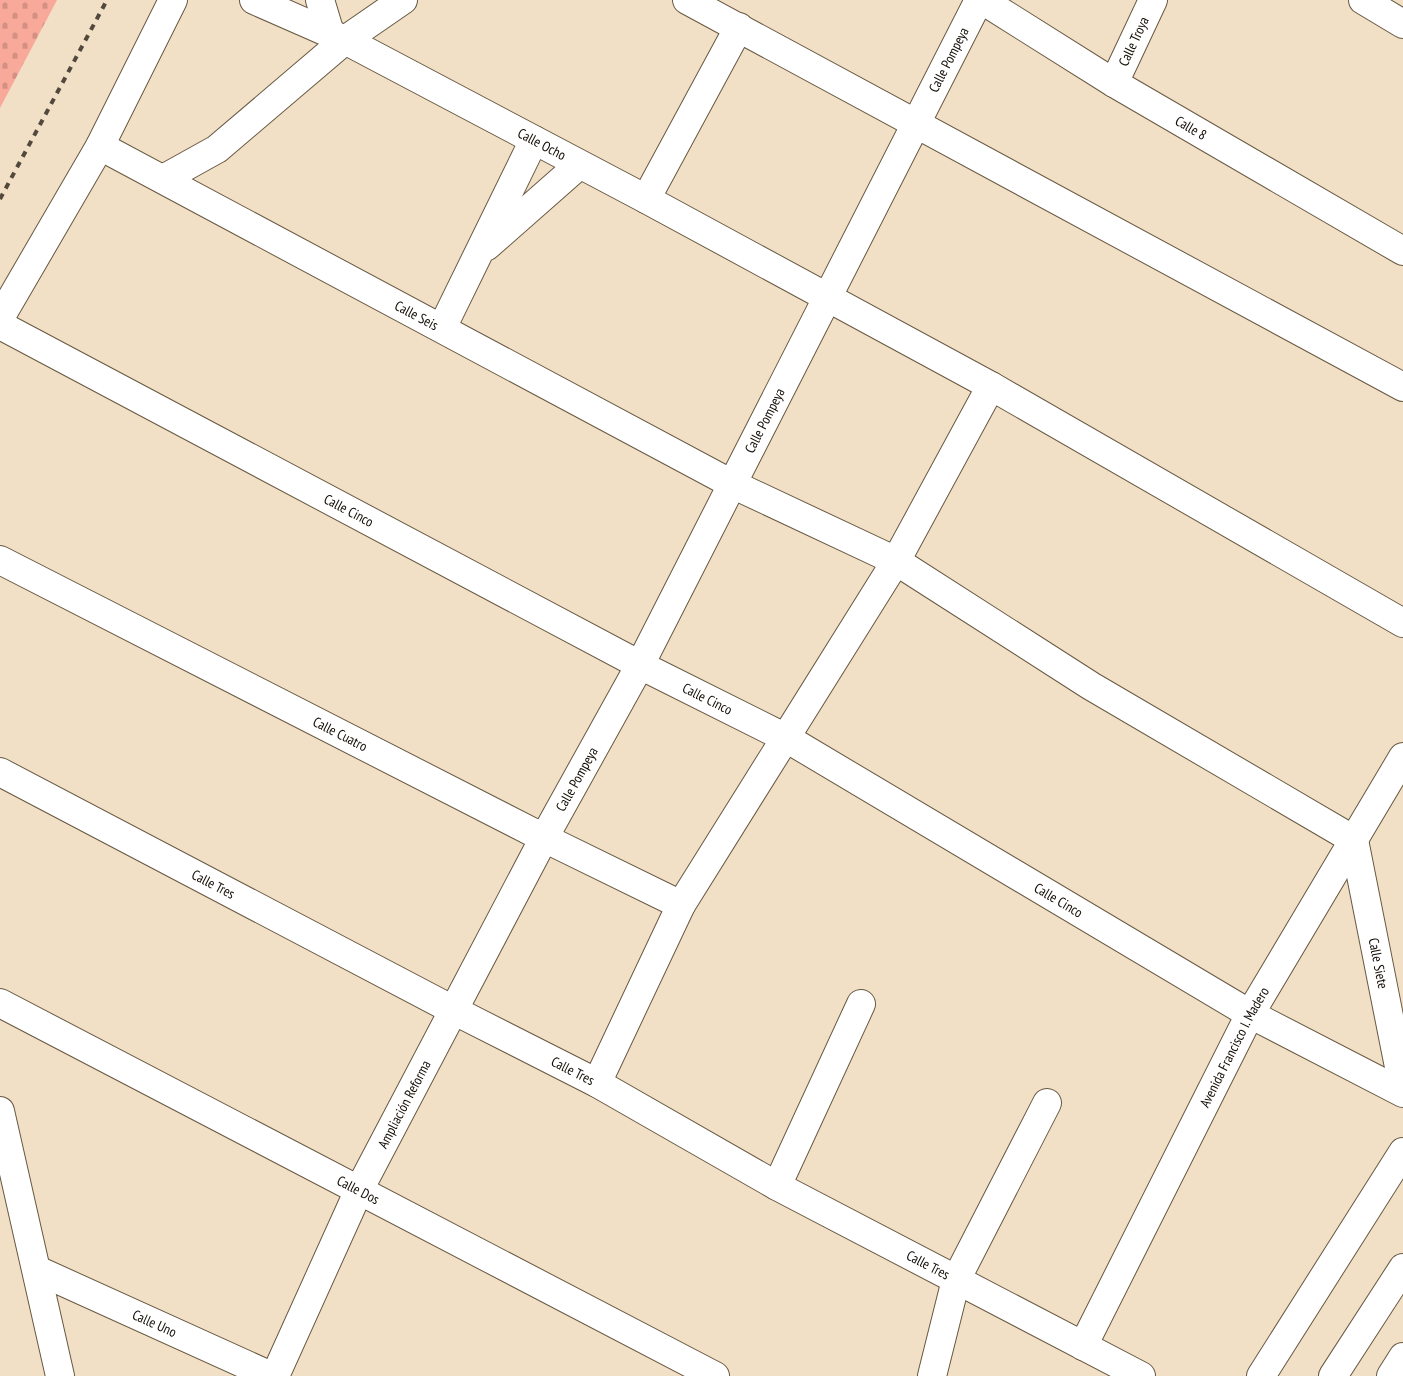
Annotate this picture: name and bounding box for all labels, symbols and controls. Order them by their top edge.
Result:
street label: Calle Troya [1114,14,1153,69]
street label: Calle Pompeya [924,24,973,95]
street label: Calle 8 [1172,112,1210,144]
street label: Calle Ocho [515,124,569,164]
street label: Calle Seis [392,296,442,334]
street label: Calle Pompeya [741,385,789,456]
street label: Calle Cinco [321,490,377,531]
street label: Calle Cinco [679,679,735,719]
street label: Calle Cuatro [310,712,370,755]
street label: Calle Pompeya [552,744,602,814]
street label: Calle Tres [189,865,238,903]
street label: Calle Cinco [1031,879,1086,922]
street label: Calle Siete [1365,936,1392,991]
street label: Avenida Francisco I. Madero [1196,984,1273,1110]
street label: Calle Tres [548,1052,598,1089]
street label: Ampliación Reforma [374,1057,435,1151]
street label: Calle Dos [334,1171,383,1208]
street label: Calle Tres [903,1246,953,1284]
street label: Calle Uno [130,1305,179,1341]

